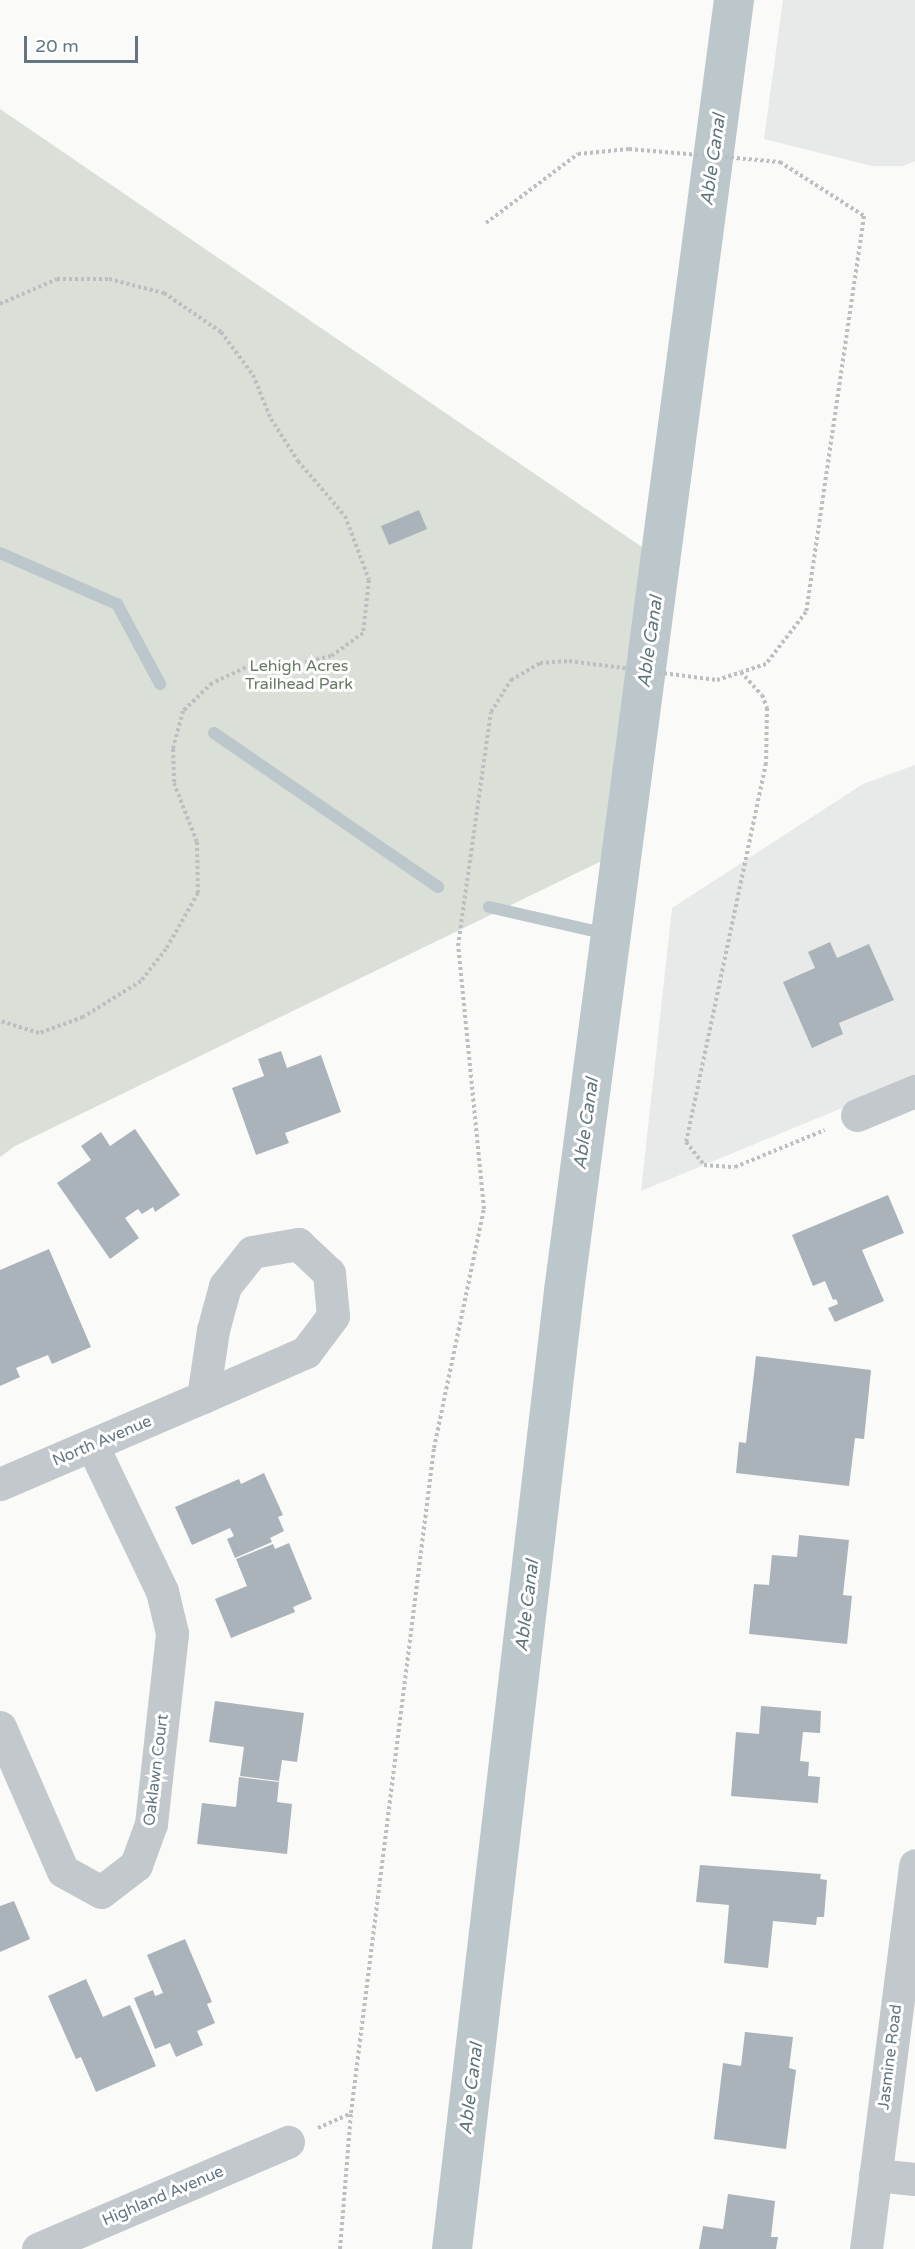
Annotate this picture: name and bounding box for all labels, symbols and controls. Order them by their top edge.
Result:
scale bar [27,24,141,62]
text: 20 m [35,35,79,57]
water label: Able Canal [696,113,730,207]
water label: Able Canal [633,595,667,689]
park label: Lehigh Acres Trailhead Park [245,656,353,694]
water label: Able Canal [569,1077,603,1171]
street label: North Avenue [50,1412,154,1470]
water label: Able Canal [511,1559,543,1653]
street label: Oaklawn Court [140,1713,172,1827]
street label: Jasmine Road [874,2003,906,2111]
water label: Able Canal [455,2042,487,2136]
street label: Highland Avenue [99,2162,227,2230]

